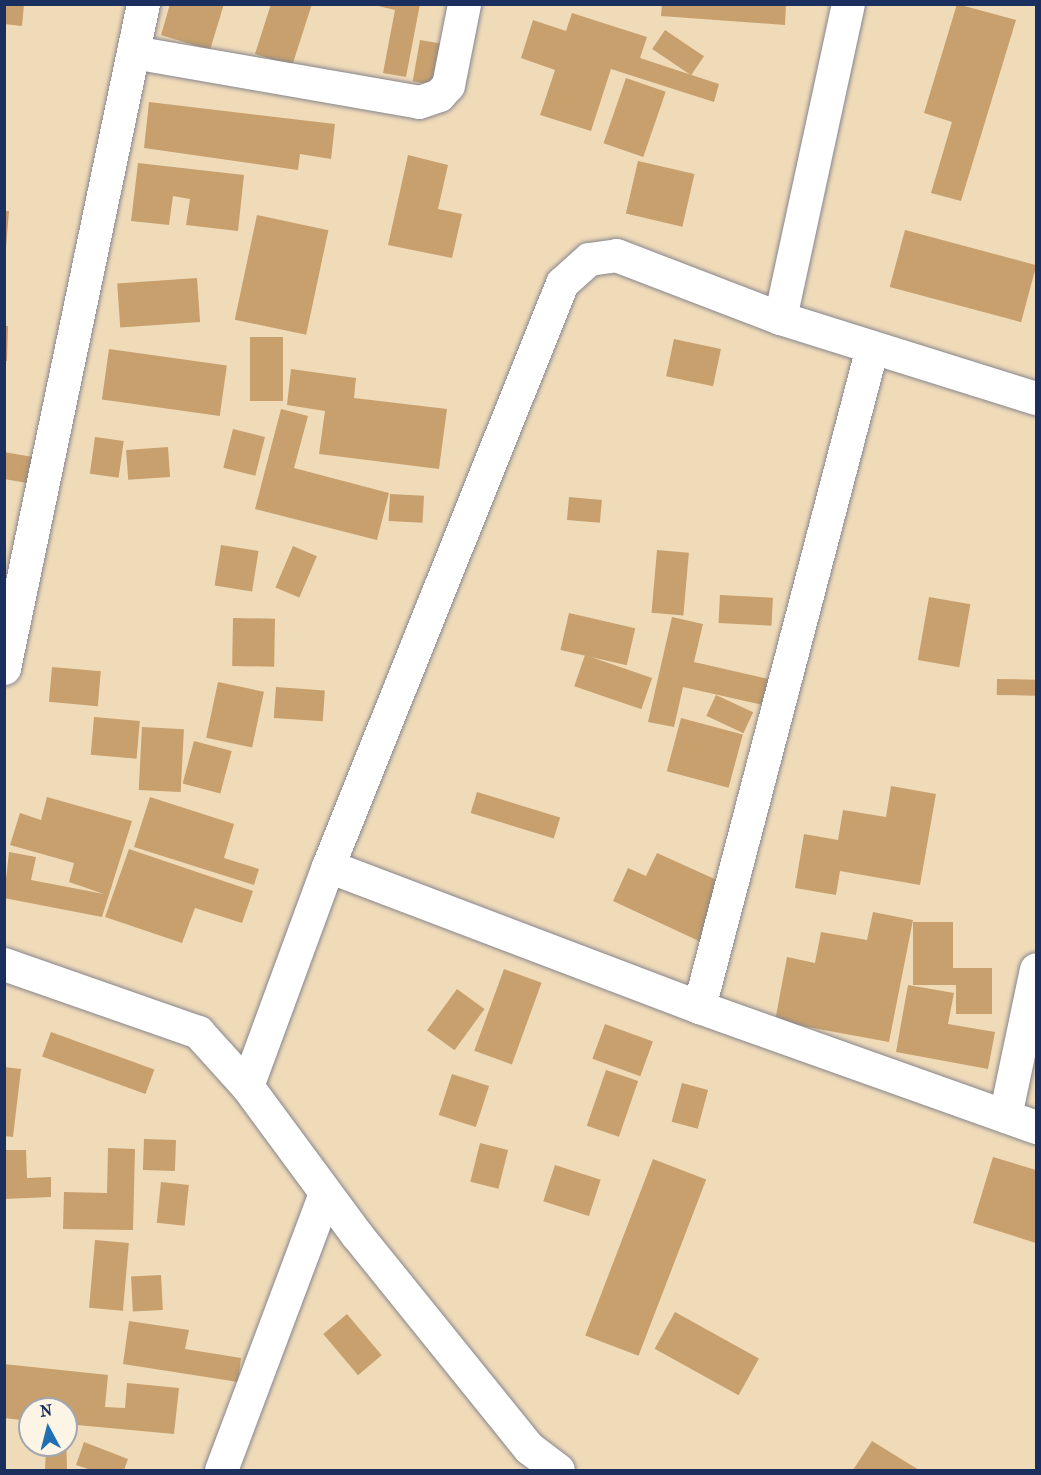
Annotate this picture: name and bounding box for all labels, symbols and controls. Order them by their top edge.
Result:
north arrow [18,1397,78,1457]
text: N [39,1400,53,1421]

